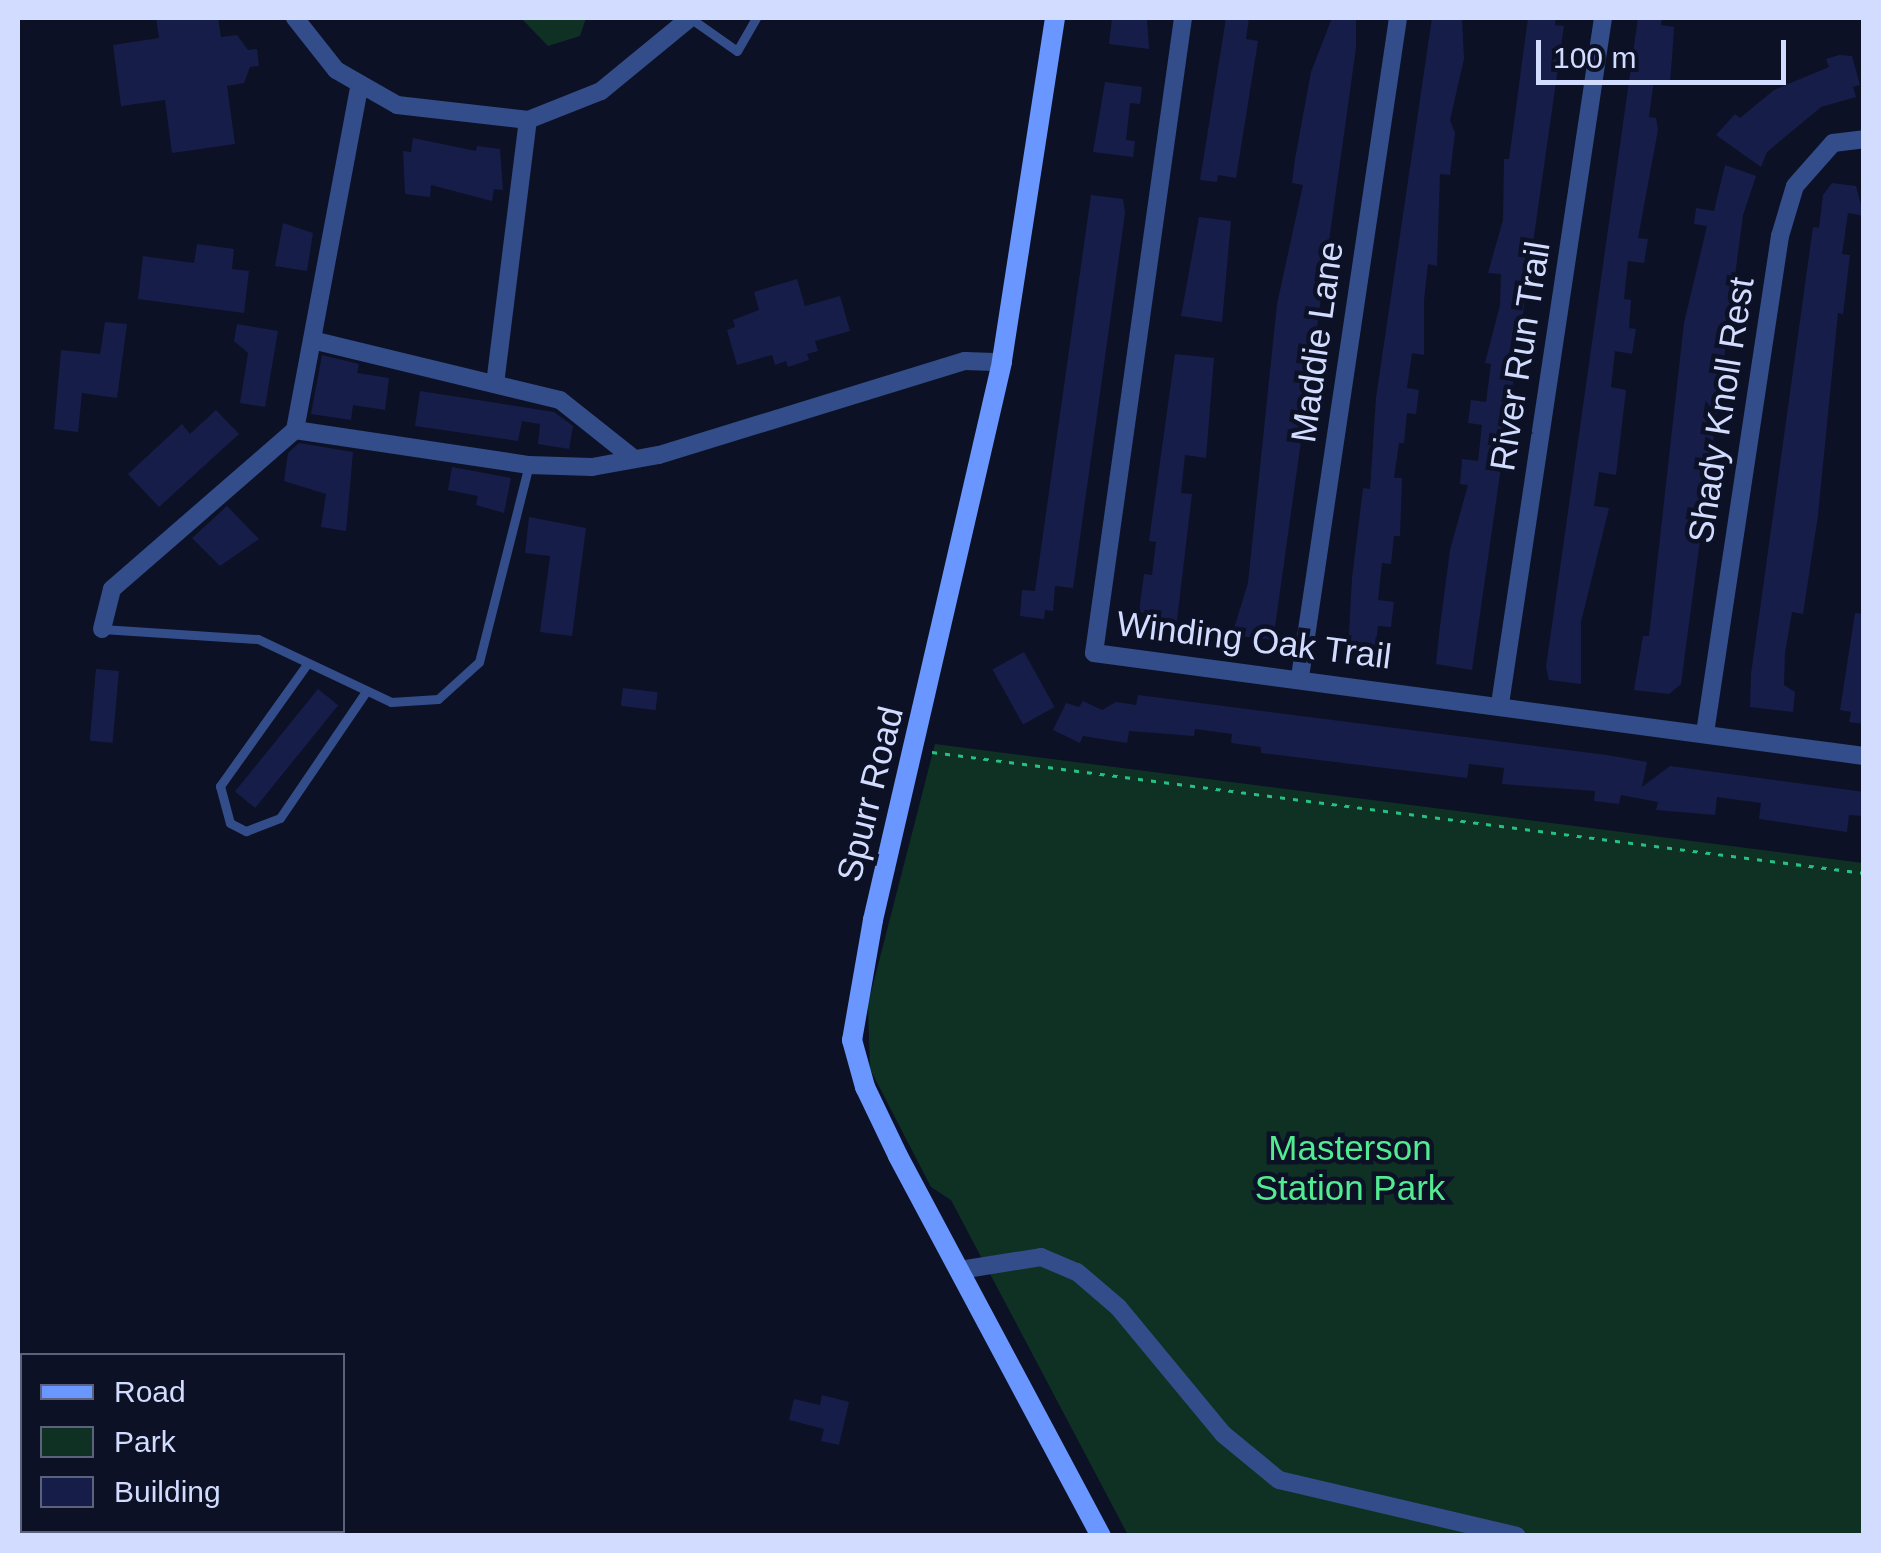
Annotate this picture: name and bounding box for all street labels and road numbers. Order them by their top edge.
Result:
street label: River Run Trail [1481,238,1559,474]
street label: Maddie Lane [1282,239,1352,445]
street label: Shady Knoll Rest [1679,274,1763,546]
street label: Winding Oak Trail [1114,602,1394,678]
street label: Spurr Road [828,702,912,886]

